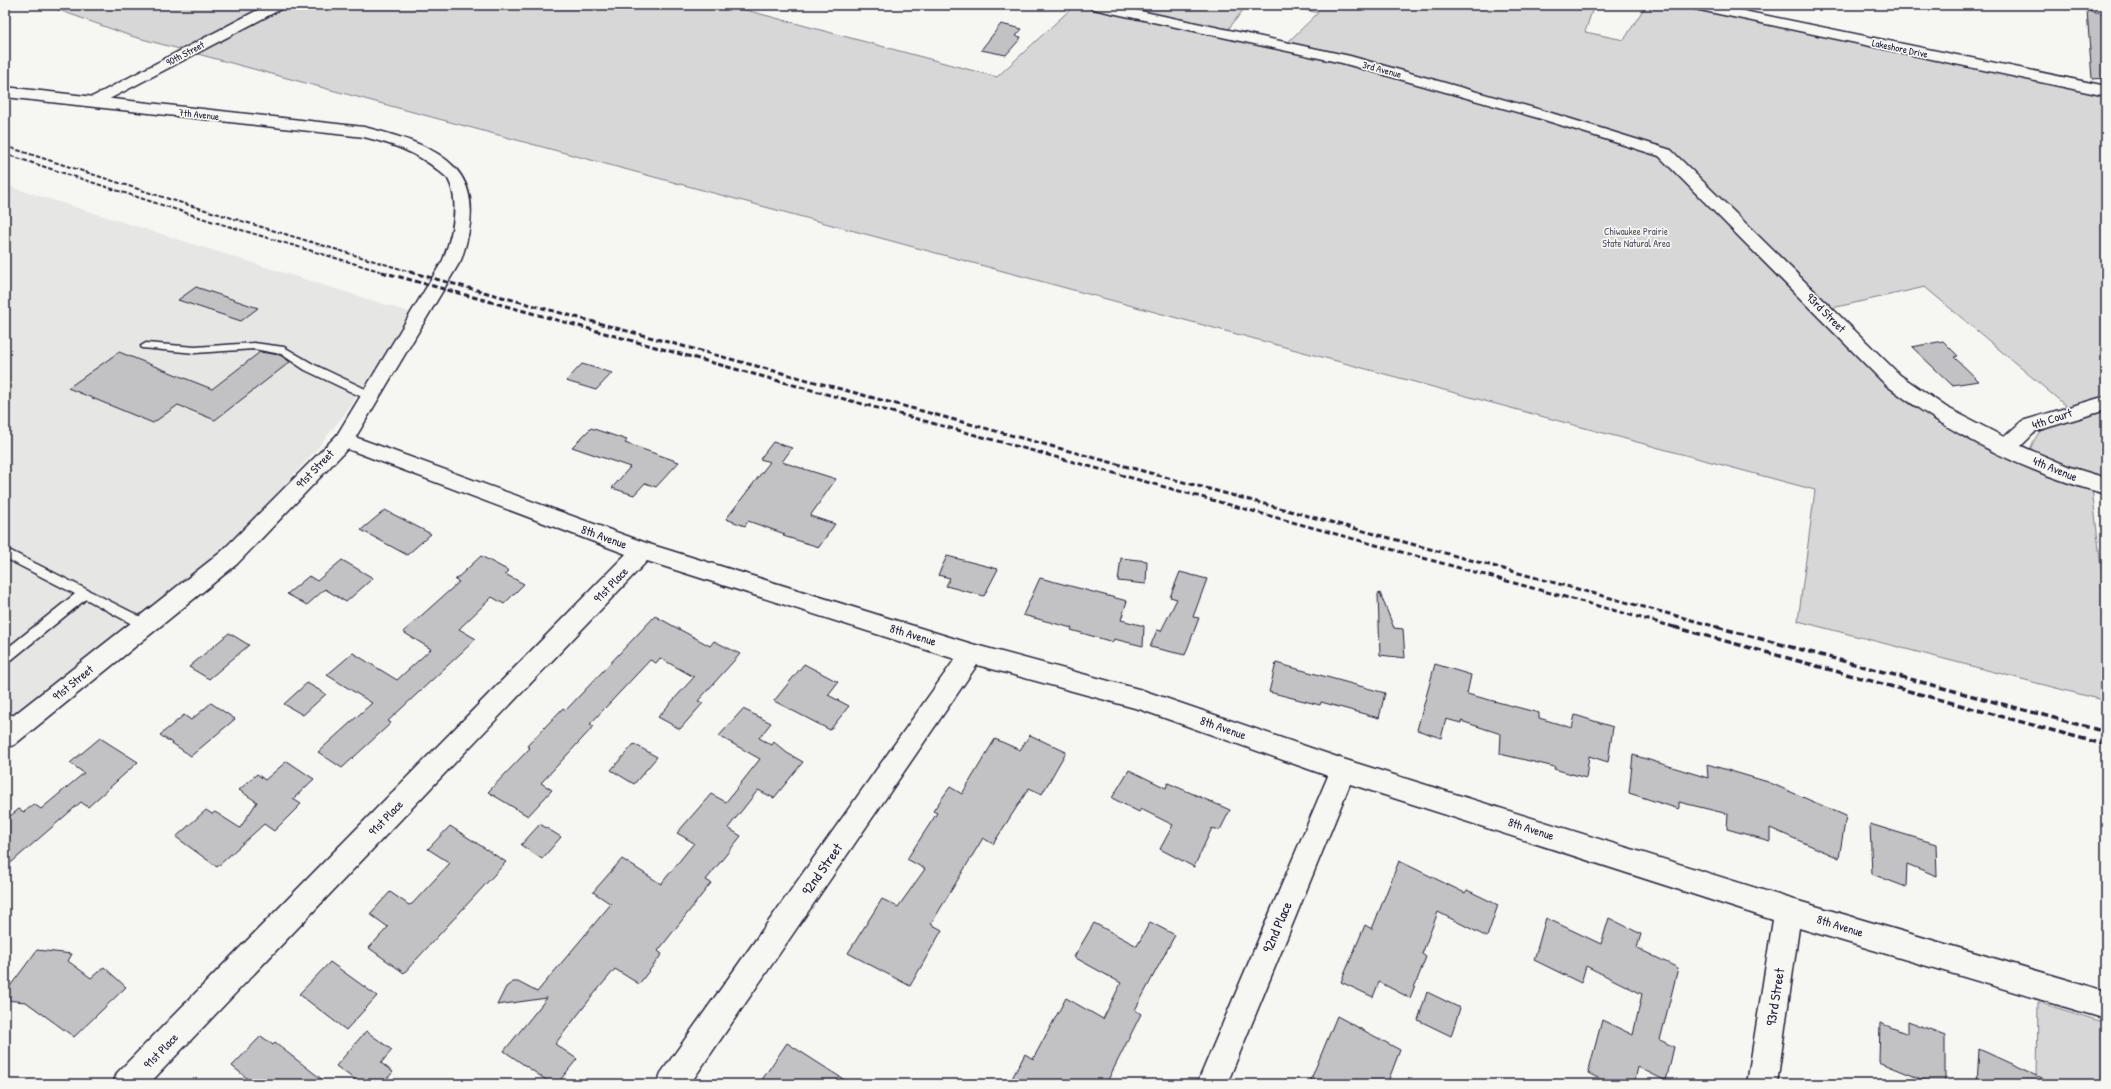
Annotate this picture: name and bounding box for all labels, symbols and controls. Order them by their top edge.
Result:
street label: Lakeshore Drive [1871,36,1929,61]
street label: 90th Street [164,38,207,69]
street label: 3rd Avenue [1361,58,1403,81]
street label: 7th Avenue [178,106,220,123]
park label: Chiwaukee Prairie State Natural Area [1602,225,1670,250]
street label: 93rd Street [1803,289,1851,337]
street label: 4th Court [2030,403,2075,433]
street label: 91st Street [292,445,338,492]
street label: 4th Avenue [2030,452,2080,485]
street label: 8th Avenue [579,520,630,553]
street label: 91st Place [589,563,632,606]
street label: 8th Avenue [888,619,939,650]
street label: 91st Street [49,660,97,704]
street label: 8th Avenue [1198,712,1249,743]
street label: 91st Place [364,796,407,839]
street label: 8th Avenue [1506,813,1557,844]
street label: 92nd Street [797,839,846,898]
street label: 92nd Place [1257,898,1296,955]
street label: 8th Avenue [1815,910,1866,941]
street label: 93rd Street [1761,967,1788,1027]
street label: 91st Place [139,1029,182,1072]

